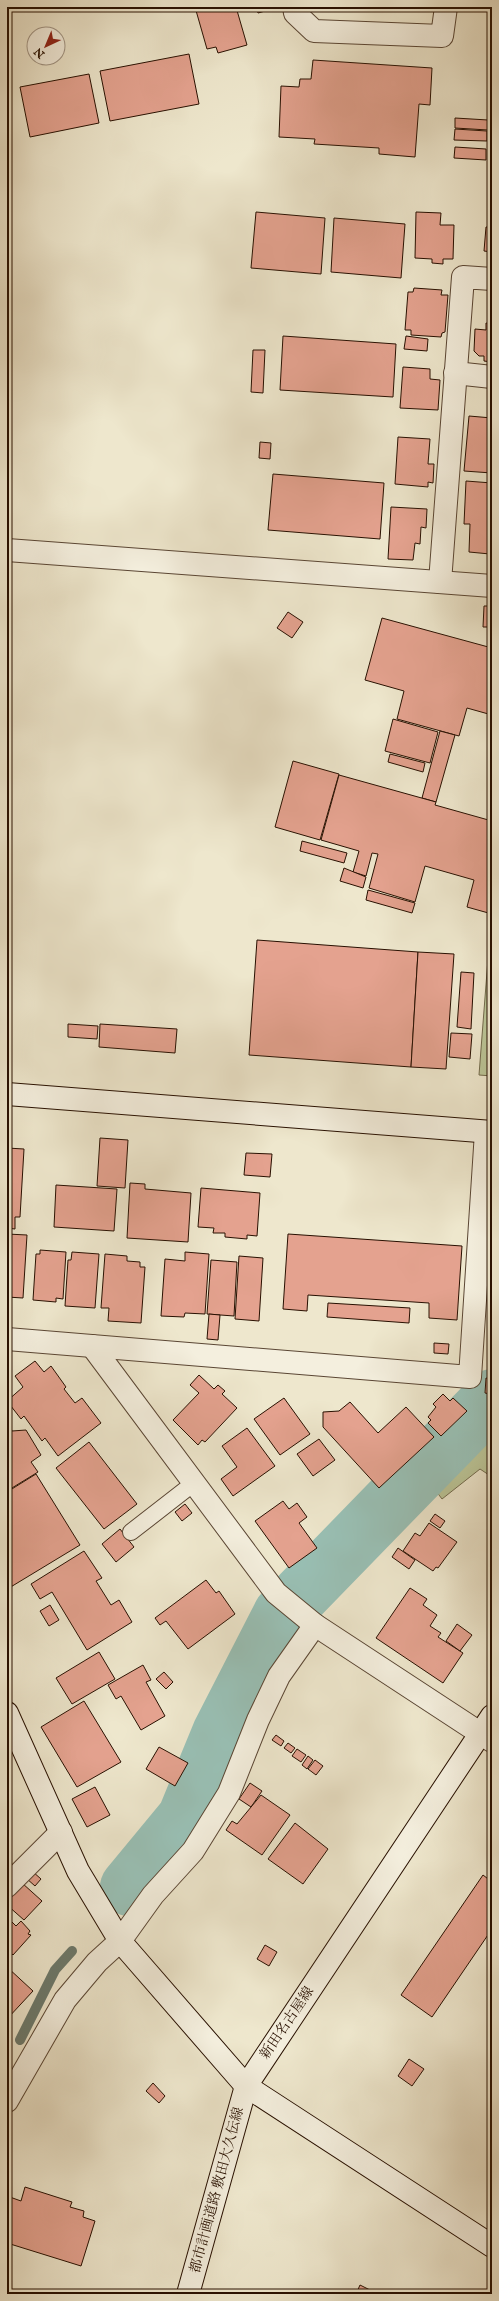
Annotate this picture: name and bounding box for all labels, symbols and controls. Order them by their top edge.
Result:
north arrow [26,26,66,66]
text: N [31,44,49,62]
street label: 新田名古屋線 [256,1983,318,2063]
street label: 都市計画道路 敷田大久伝線 [186,2105,248,2275]

